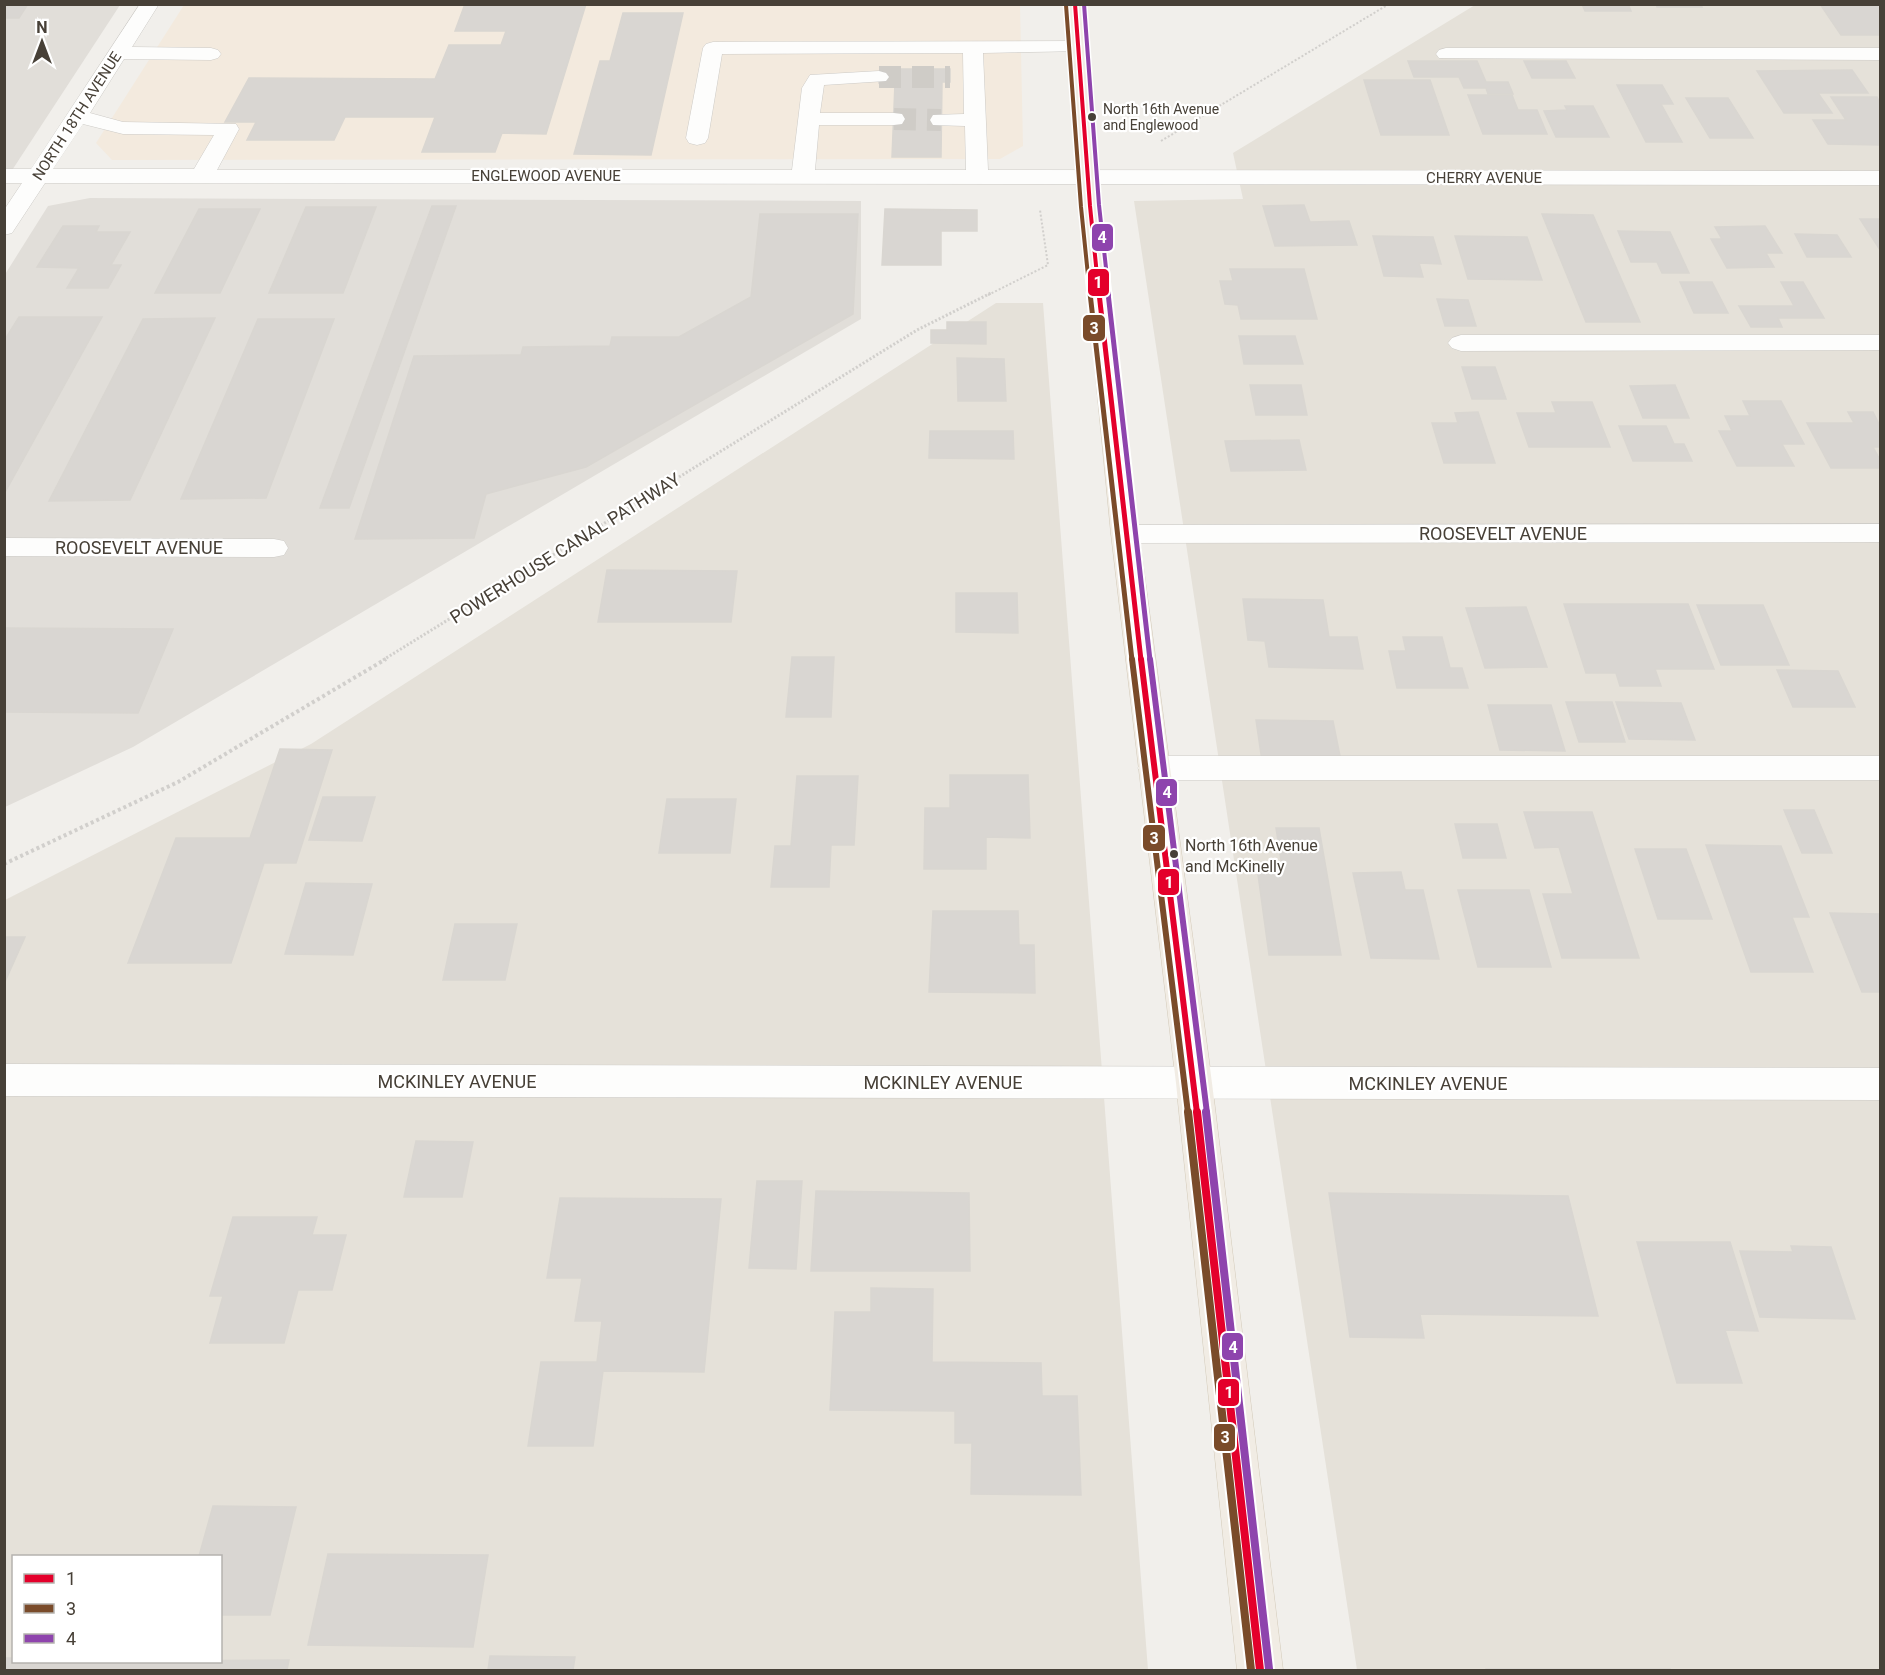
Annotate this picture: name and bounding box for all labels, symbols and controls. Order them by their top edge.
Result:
north arrow [12,12,72,72]
text: N [36,18,48,37]
street label: NORTH 18TH AVENUE [29,48,126,184]
place label: North 16th Avenue and Englewood [1103,101,1219,133]
marker: North 16th Avenue and Englewood [1086,111,1098,123]
street label: ENGLEWOOD AVENUE [471,167,621,185]
street label: CHERRY AVENUE [1426,169,1542,187]
line badge: 4 [1091,223,1114,252]
text: 4 [1097,228,1107,247]
line badge: 1 [1087,268,1110,297]
text: 1 [1093,273,1103,292]
line badge: 3 [1082,314,1106,342]
text: 3 [1089,319,1099,338]
street label: POWERHOUSE CANAL PATHWAY [446,468,684,628]
street label: ROOSEVELT AVENUE [1419,523,1587,544]
street label: ROOSEVELT AVENUE [55,537,223,558]
line badge: 4 [1155,778,1178,807]
text: 4 [1162,783,1172,802]
line badge: 3 [1142,824,1166,852]
text: 3 [1149,829,1159,848]
place label: North 16th Avenue and McKinelly [1185,836,1318,876]
marker: North 16th Avenue and McKinelly [1168,848,1180,860]
line badge: 1 [1157,868,1180,896]
text: 1 [1164,873,1174,892]
street label: MCKINLEY AVENUE [377,1071,537,1092]
street label: MCKINLEY AVENUE [863,1072,1023,1093]
street label: MCKINLEY AVENUE [1348,1073,1508,1094]
line badge: 4 [1221,1332,1244,1361]
text: 4 [1228,1338,1238,1357]
line badge: 1 [1217,1378,1240,1407]
text: 1 [1224,1383,1234,1402]
line badge: 3 [1213,1423,1236,1452]
text: 3 [1220,1428,1230,1447]
legend [12,1555,222,1663]
text: 1 [66,1568,76,1589]
text: 3 [66,1598,76,1619]
text: 4 [66,1628,76,1649]

